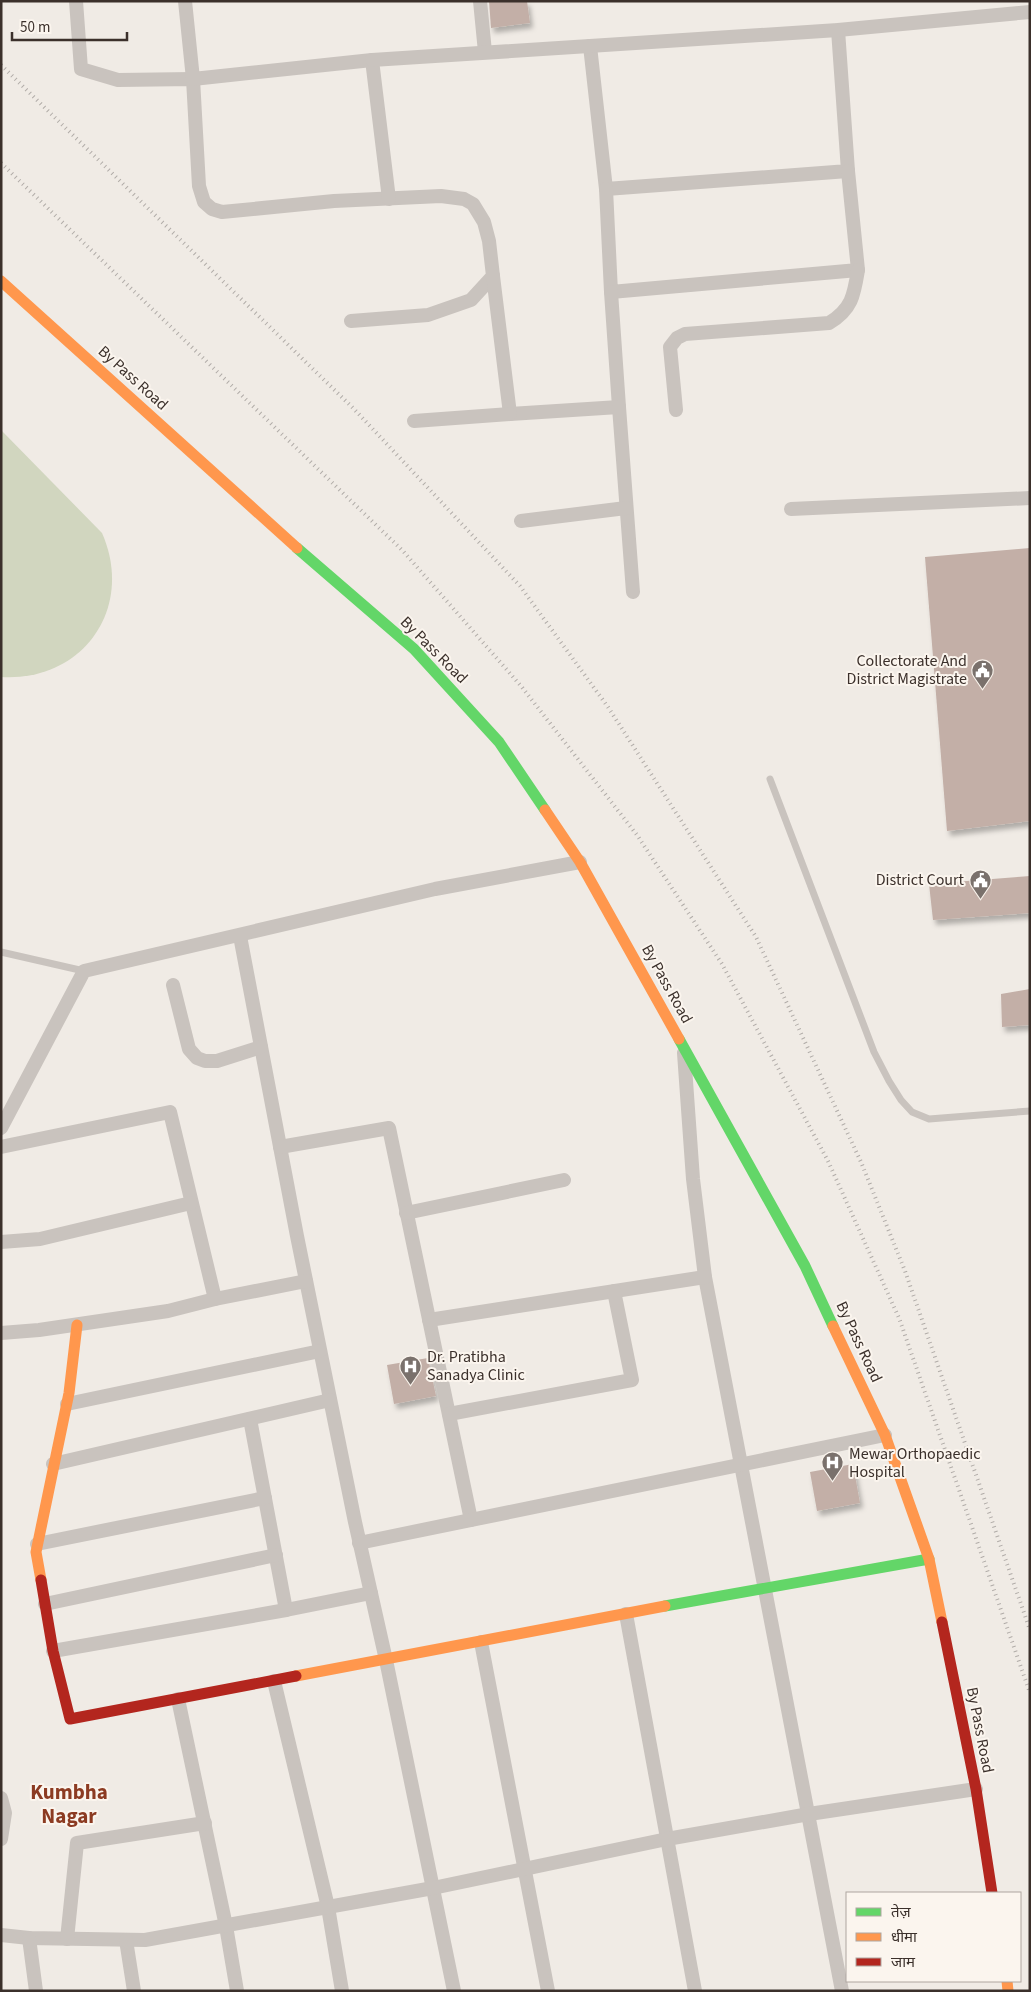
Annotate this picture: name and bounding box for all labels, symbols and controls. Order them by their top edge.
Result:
scale bar [12,10,128,42]
text: 50 m [20,17,50,38]
street label: By Pass Road [93,341,173,415]
street label: By Pass Road [395,611,473,689]
place label: Collectorate And District Magistrate [847,650,967,690]
public building icon: Collectorate And District Magistrate [971,658,995,689]
public building icon: District Court [968,868,992,899]
place label: District Court [876,869,965,891]
street label: By Pass Road [636,941,698,1027]
street label: By Pass Road [831,1298,887,1386]
place label: Dr. Pratibha Sanadya Clinic [427,1346,525,1386]
hospital icon: Dr. Pratibha Sanadya Clinic [399,1354,423,1385]
place label: Mewar Orthopaedic Hospital [849,1443,981,1483]
hospital icon: Mewar Orthopaedic Hospital [821,1451,845,1482]
street label: By Pass Road [961,1685,999,1775]
district label: Kumbha Nagar [30,1777,108,1831]
legend [846,1892,1021,1982]
text: तेज़ [891,1902,912,1923]
text: धीमा [891,1927,918,1948]
text: जाम [891,1952,916,1973]

